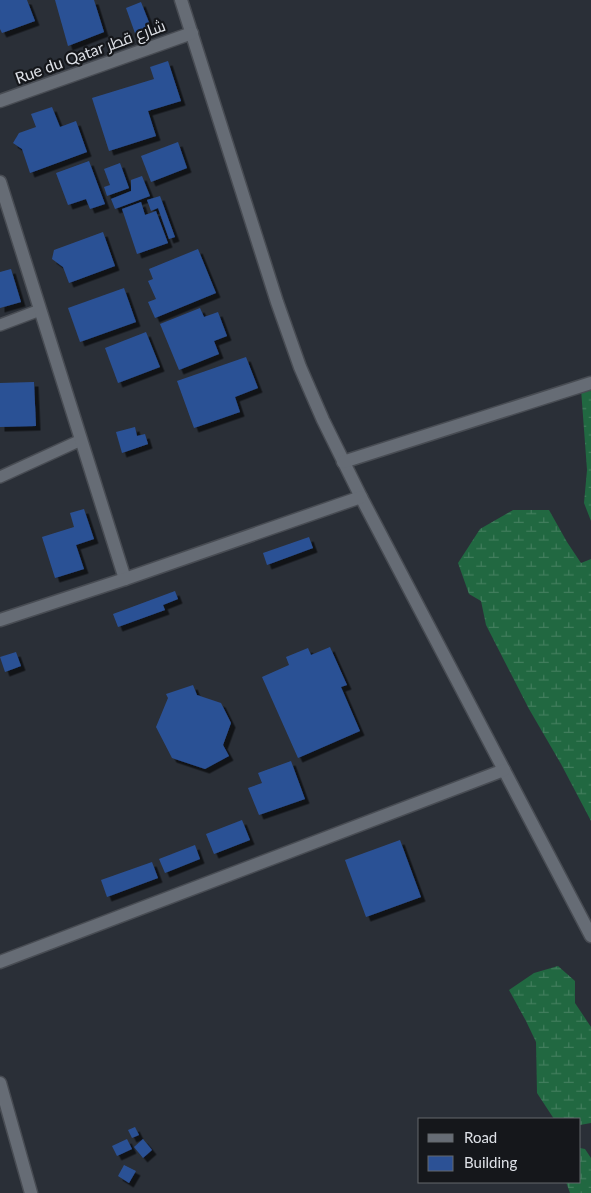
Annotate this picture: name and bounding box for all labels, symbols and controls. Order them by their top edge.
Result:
street label: Rue du Qatar شارع قطر [12,15,169,90]
legend [418,1118,581,1183]
text: Road [464,1128,497,1146]
text: Building [464,1153,517,1171]

